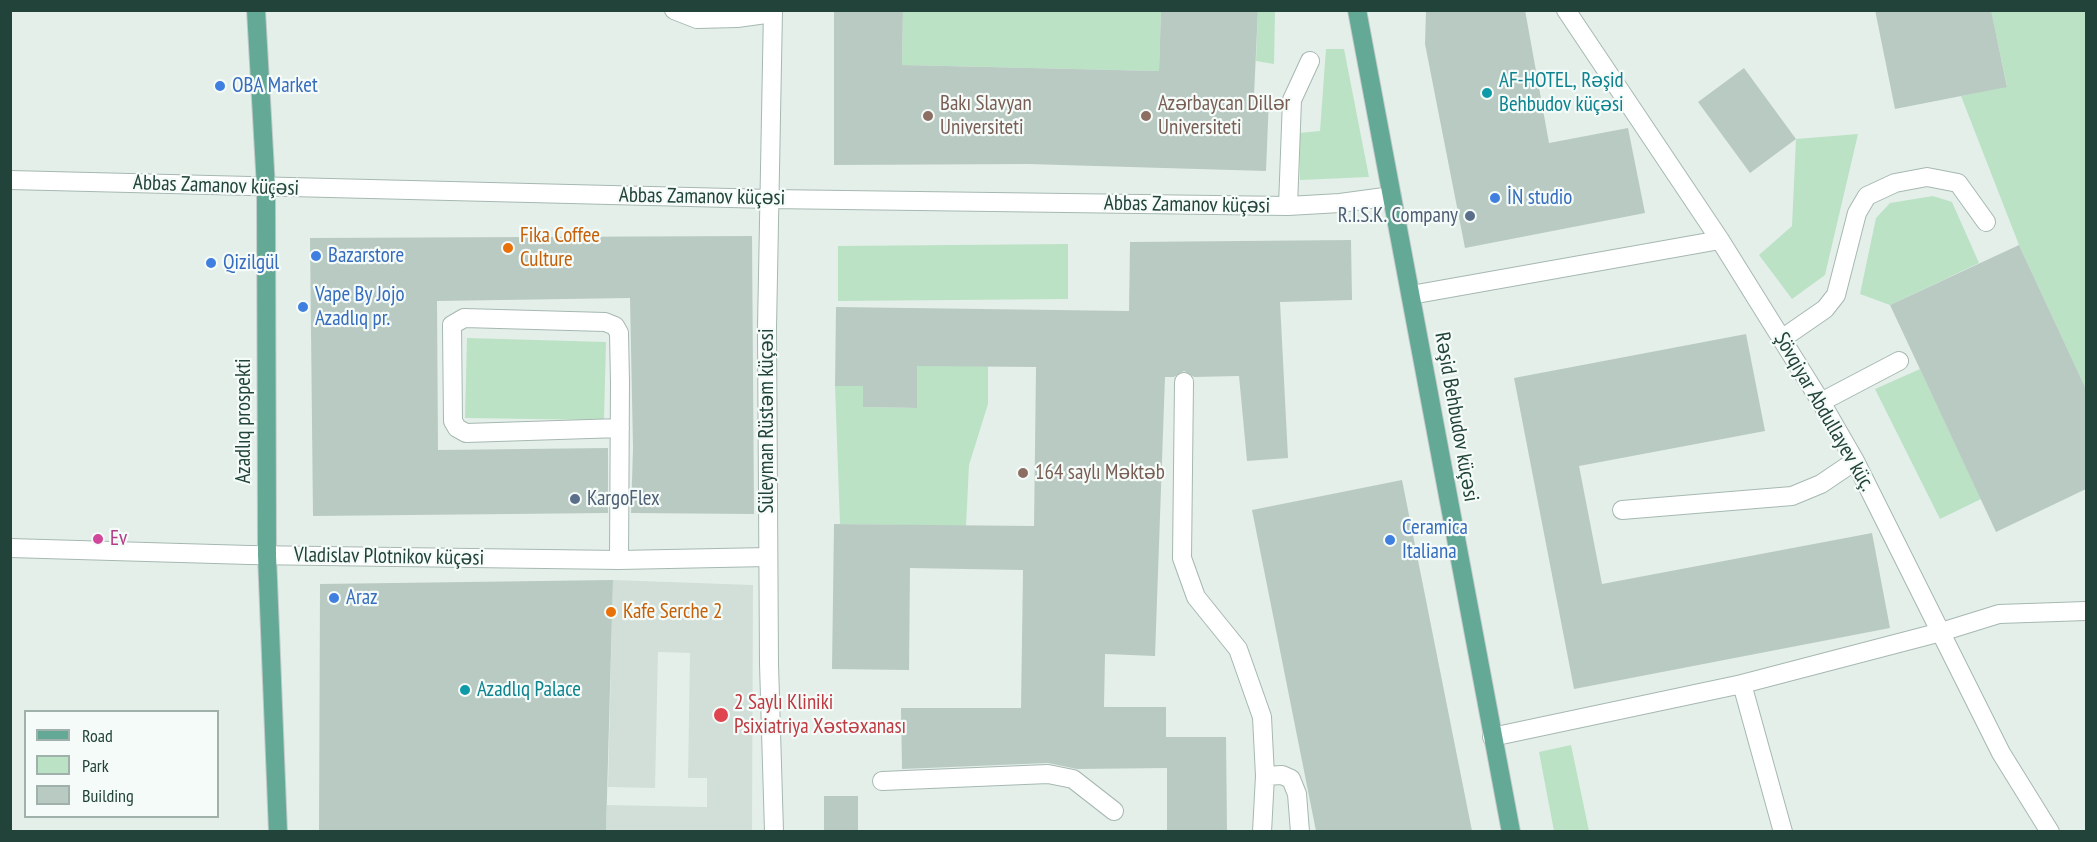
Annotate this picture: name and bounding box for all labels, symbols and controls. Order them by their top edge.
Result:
place label: AF-HOTEL, Rəşid Behbudov küçəsi [1499,68,1624,118]
place label: OBA Market [232,73,318,99]
marker: OBA Market [213,79,227,93]
marker: AF-HOTEL, Rəşid Behbudov küçəsi [1480,86,1494,100]
place label: Bakı Slavyan Universiteti [940,91,1032,141]
place label: Azərbaycan Dillər Universiteti [1158,91,1290,141]
marker: Bakı Slavyan Universiteti [921,109,935,123]
marker: Azərbaycan Dillər Universiteti [1139,109,1153,123]
street label: Abbas Zamanov küçəsi [133,171,299,201]
street label: Abbas Zamanov küçəsi [619,183,785,211]
place label: İN studio [1507,185,1572,211]
street label: Abbas Zamanov küçəsi [1104,191,1270,219]
marker: İN studio [1488,191,1502,205]
place label: R.I.S.K. Company [1338,203,1458,229]
marker: R.I.S.K. Company [1463,209,1477,223]
place label: Fika Coffee Culture [520,223,600,273]
marker: Fika Coffee Culture [501,241,515,255]
place label: Bazarstore [328,243,404,269]
marker: Bazarstore [309,249,323,263]
place label: Qizilgül [223,250,279,276]
marker: Qizilgül [204,256,218,270]
place label: Vape By Jojo Azadlıq pr. [315,282,404,332]
marker: Vape By Jojo Azadlıq pr. [296,300,310,314]
street label: Şövqiyar Abdullayev küç. [1768,328,1880,496]
street label: Süleyman Rüstəm küçəsi [754,329,780,513]
street label: Rəşid Behbudov küçəsi [1429,330,1483,504]
street label: Azadlıq prospekti [231,359,257,483]
place label: 164 saylı Məktəb [1035,460,1165,486]
marker: 164 saylı Məktəb [1016,466,1030,480]
place label: KargoFlex [587,486,660,512]
marker: KargoFlex [568,492,582,506]
place label: Ceramica Italiana [1402,515,1468,565]
place label: Ev [110,526,127,552]
marker: Ev [91,532,105,546]
marker: Ceramica Italiana [1383,533,1397,547]
street label: Vladislav Plotnikov küçəsi [294,543,484,571]
place label: Araz [346,585,378,611]
marker: Araz [327,591,341,605]
place label: Kafe Serche 2 [623,599,722,625]
marker: Kafe Serche 2 [604,605,618,619]
place label: Azadlıq Palace [477,677,581,703]
marker: Azadlıq Palace [458,683,472,697]
place label: 2 Saylı Kliniki Psixiatriya Xəstəxanası [734,690,906,740]
marker: 2 Saylı Kliniki Psixiatriya Xəstəxanası [712,706,730,724]
legend [24,710,219,818]
text: Road [82,724,113,747]
text: Park [82,754,109,777]
text: Building [82,784,134,807]

